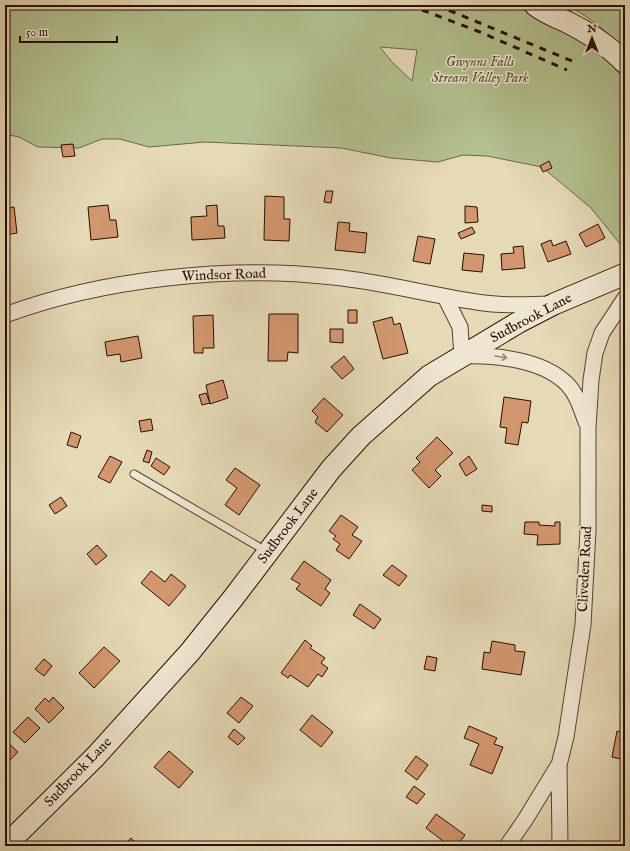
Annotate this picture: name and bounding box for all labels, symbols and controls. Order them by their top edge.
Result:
scale bar [20,18,117,44]
north arrow [572,18,612,58]
text: N [586,22,597,36]
text: 50 m [26,25,48,40]
park label: Gwynns Falls Stream Valley Park [431,53,529,87]
street label: Windsor Road [182,265,267,285]
street label: Sudbrook Lane [487,289,575,347]
one-way arrow [494,354,507,362]
street label: Sudbrook Lane [254,484,323,567]
street label: Cliveden Road [574,525,596,612]
street label: Sudbrook Lane [40,733,116,811]

